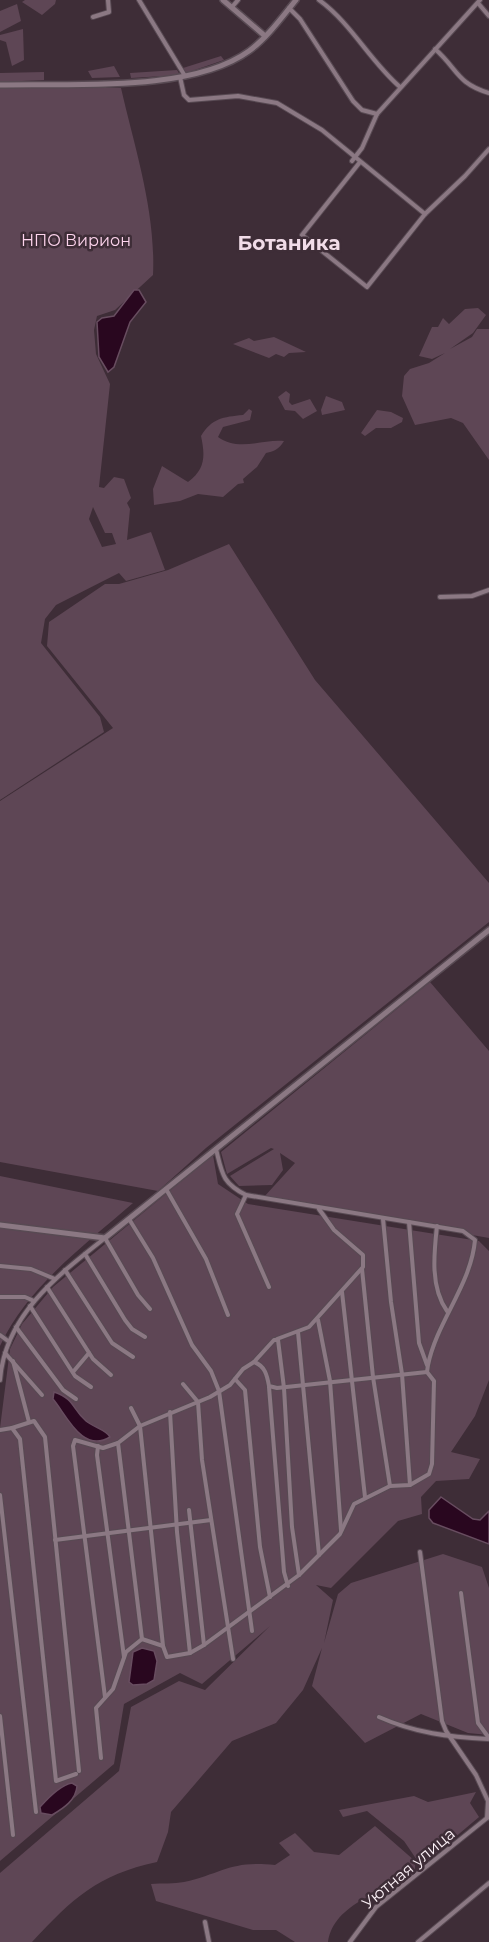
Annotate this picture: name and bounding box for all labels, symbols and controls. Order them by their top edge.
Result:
park label: НПО Вирион [21,231,131,250]
district label: Ботаника [237,231,341,255]
street label: Уютная улица [358,1824,459,1913]

